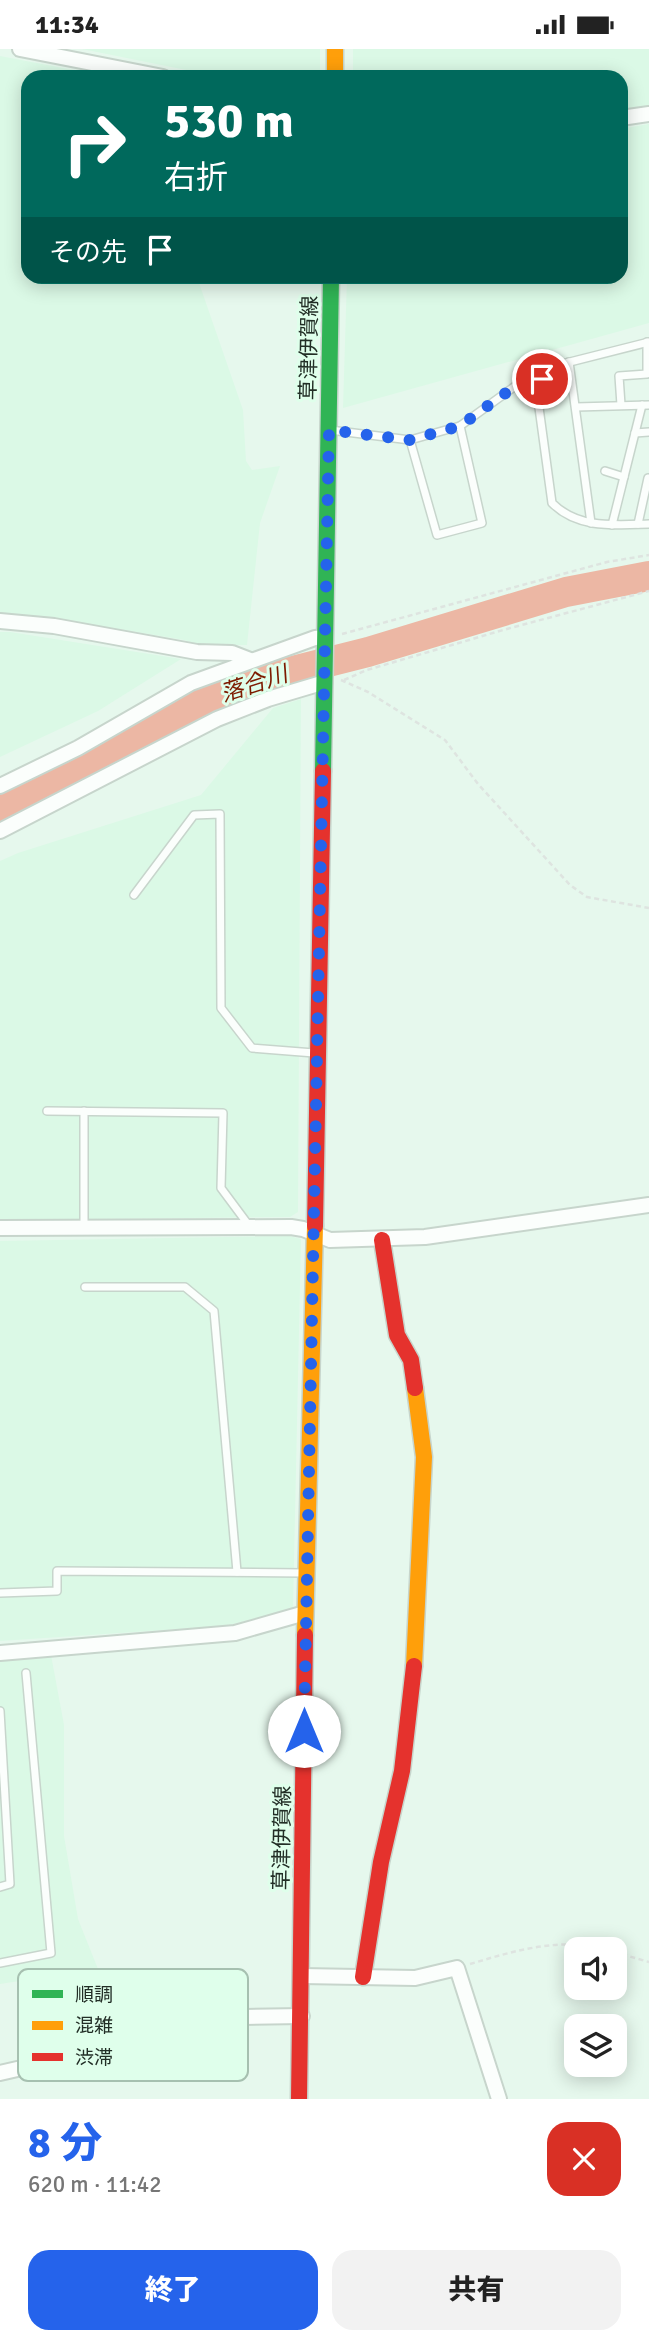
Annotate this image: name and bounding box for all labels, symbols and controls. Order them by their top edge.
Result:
text: 11:34 [35,9,99,41]
text: 530 m [164,91,294,151]
icon: right [49,98,140,189]
text: 右折 [164,158,228,197]
icon: arrive [141,231,179,269]
text: その先 [49,237,127,269]
street label: 草津伊賀線 [295,295,323,401]
pin [512,349,572,409]
icon: arrive [523,360,561,398]
water label: 落合川 [217,659,294,708]
position arrow [267,1694,341,1768]
street label: 草津伊賀線 [268,1785,296,1891]
map controls [564,1937,627,2077]
button: sound [564,1937,627,2000]
legend [18,1969,248,2081]
text: 順調 [75,1983,113,2007]
text: 混雑 [75,2014,113,2038]
button: layers [564,2014,627,2077]
text: 渋滞 [75,2046,113,2070]
text: 8 分 [28,2118,102,2169]
button: close [547,2122,621,2196]
text: 620 m · 11:42 [28,2170,162,2199]
button: 終了 [28,2250,318,2330]
button: 共有 [332,2250,621,2330]

